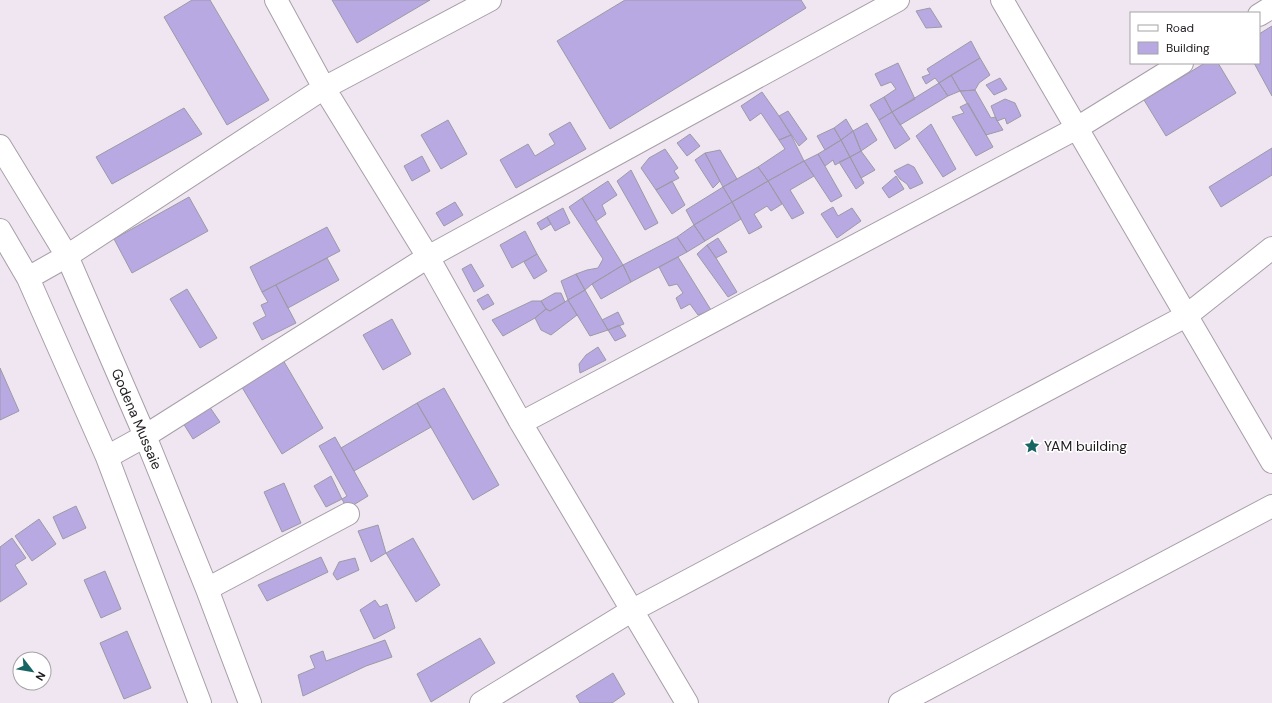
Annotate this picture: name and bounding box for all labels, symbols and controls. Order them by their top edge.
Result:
legend [1130,12,1260,64]
text: Road [1166,20,1194,36]
text: Building [1166,40,1210,56]
street label: Godena Mussaie [108,366,166,472]
place icon: YAM building [1023,437,1041,455]
place label: YAM building [1044,437,1127,455]
north arrow [12,651,52,691]
text: N [33,669,49,683]

